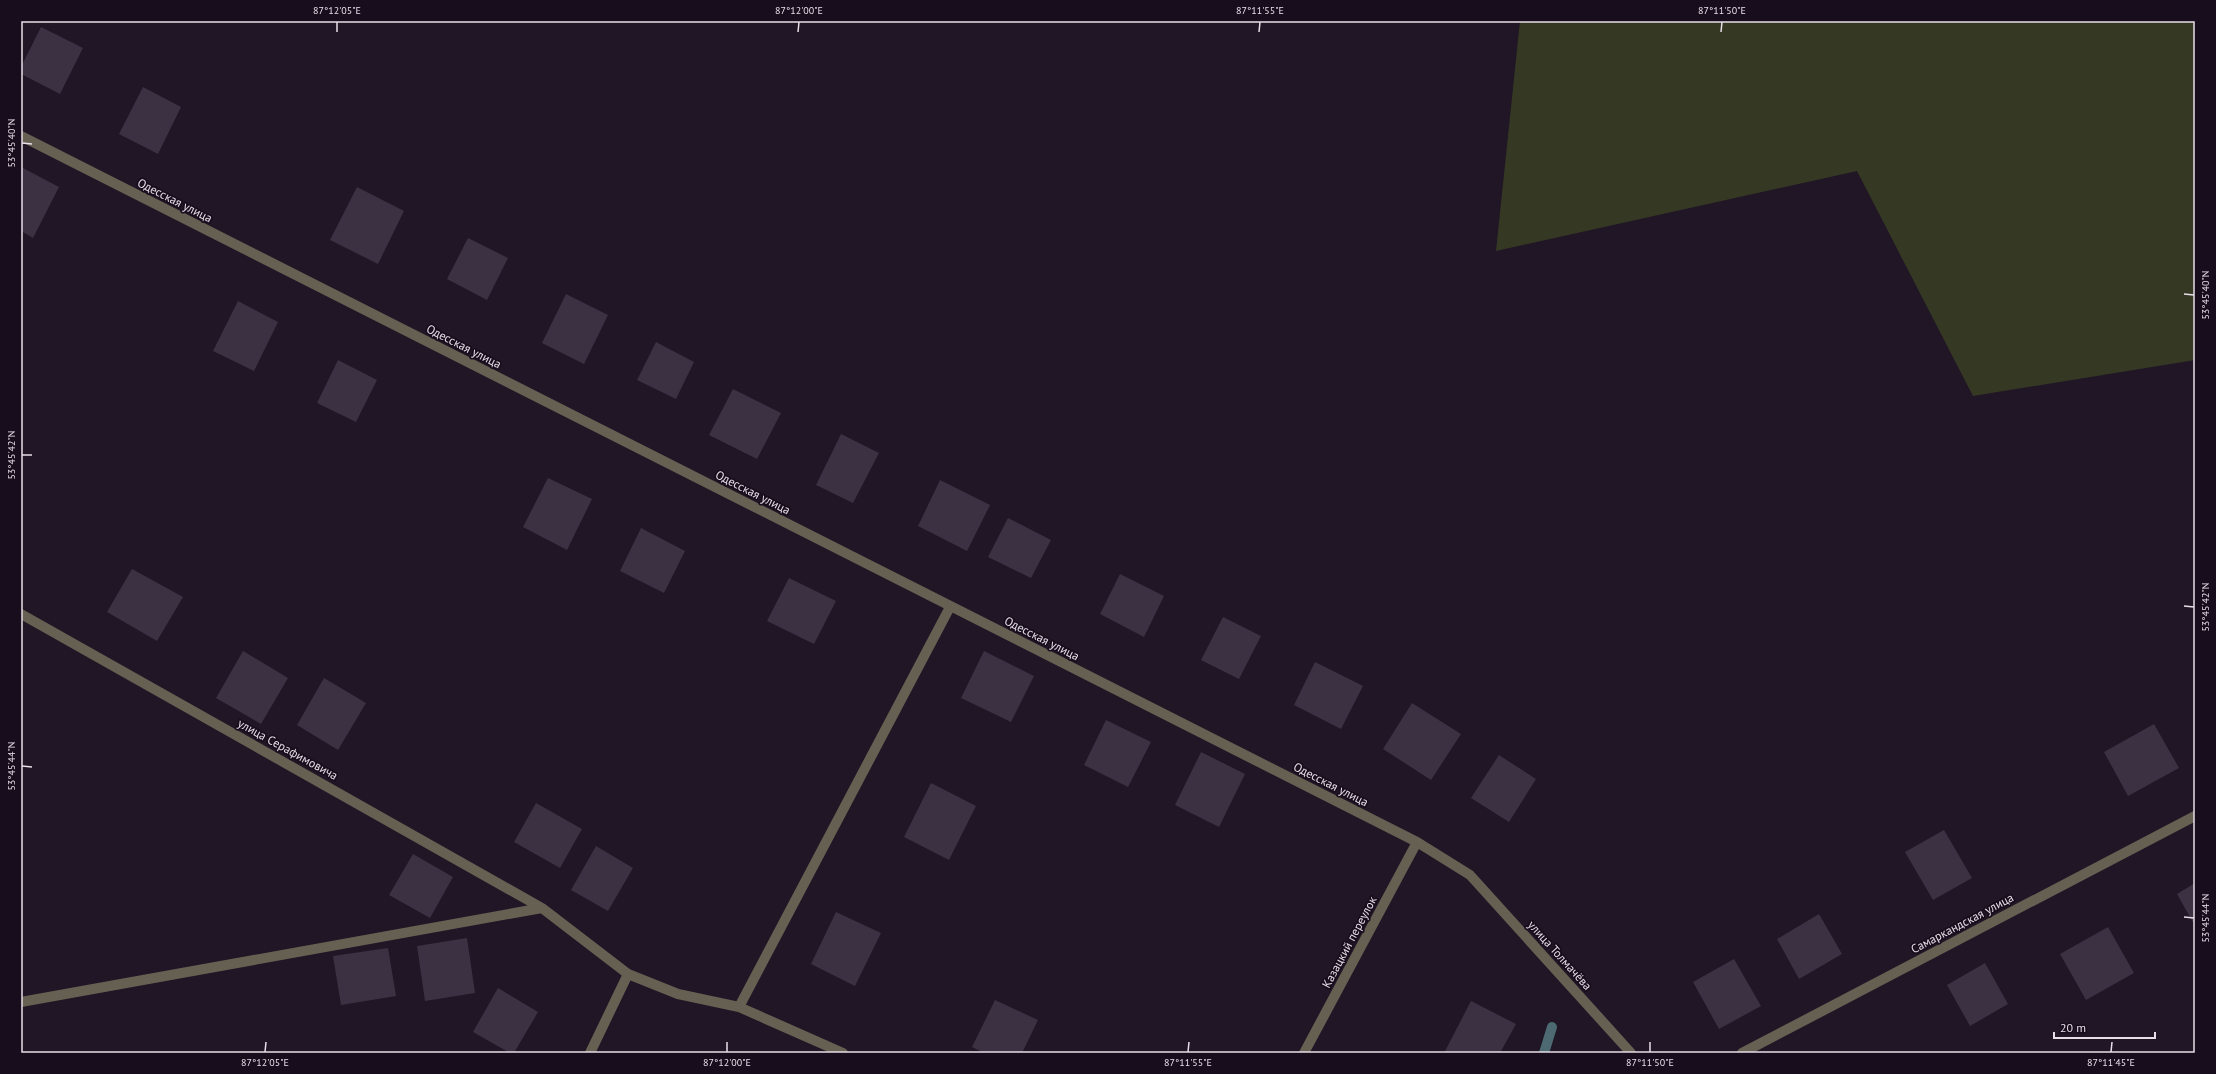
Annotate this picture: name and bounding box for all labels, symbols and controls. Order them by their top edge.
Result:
text: 87°12'05"E [313,4,361,17]
text: 87°12'00"E [775,4,823,17]
text: 87°11'55"E [1236,4,1284,17]
text: 87°11'50"E [1698,4,1746,17]
text: 53°45'40"N [5,118,18,168]
street label: Одесская улица [135,175,215,225]
text: 53°45'40"N [2199,270,2212,320]
street label: Одесская улица [424,321,504,371]
text: 53°45'42"N [5,430,18,480]
street label: Одесская улица [713,467,793,517]
text: 53°45'42"N [2199,582,2212,632]
street label: Одесская улица [1002,613,1082,663]
street label: улица Серафимовича [235,715,341,783]
text: 53°45'44"N [5,741,18,791]
street label: Одесская улица [1291,759,1371,809]
street label: Самаркандская улица [1908,890,2016,956]
street label: Казацкий переулок [1319,893,1380,990]
text: 53°45'44"N [2199,893,2212,943]
street label: улица Толмачёва [1525,917,1595,993]
scale bar [2054,1014,2155,1040]
text: 20 m [2060,1020,2086,1035]
text: 87°12'05"E [241,1056,289,1069]
text: 87°12'00"E [703,1056,751,1069]
text: 87°11'55"E [1164,1056,1212,1069]
text: 87°11'50"E [1626,1056,1674,1069]
text: 87°11'45"E [2087,1056,2135,1069]

